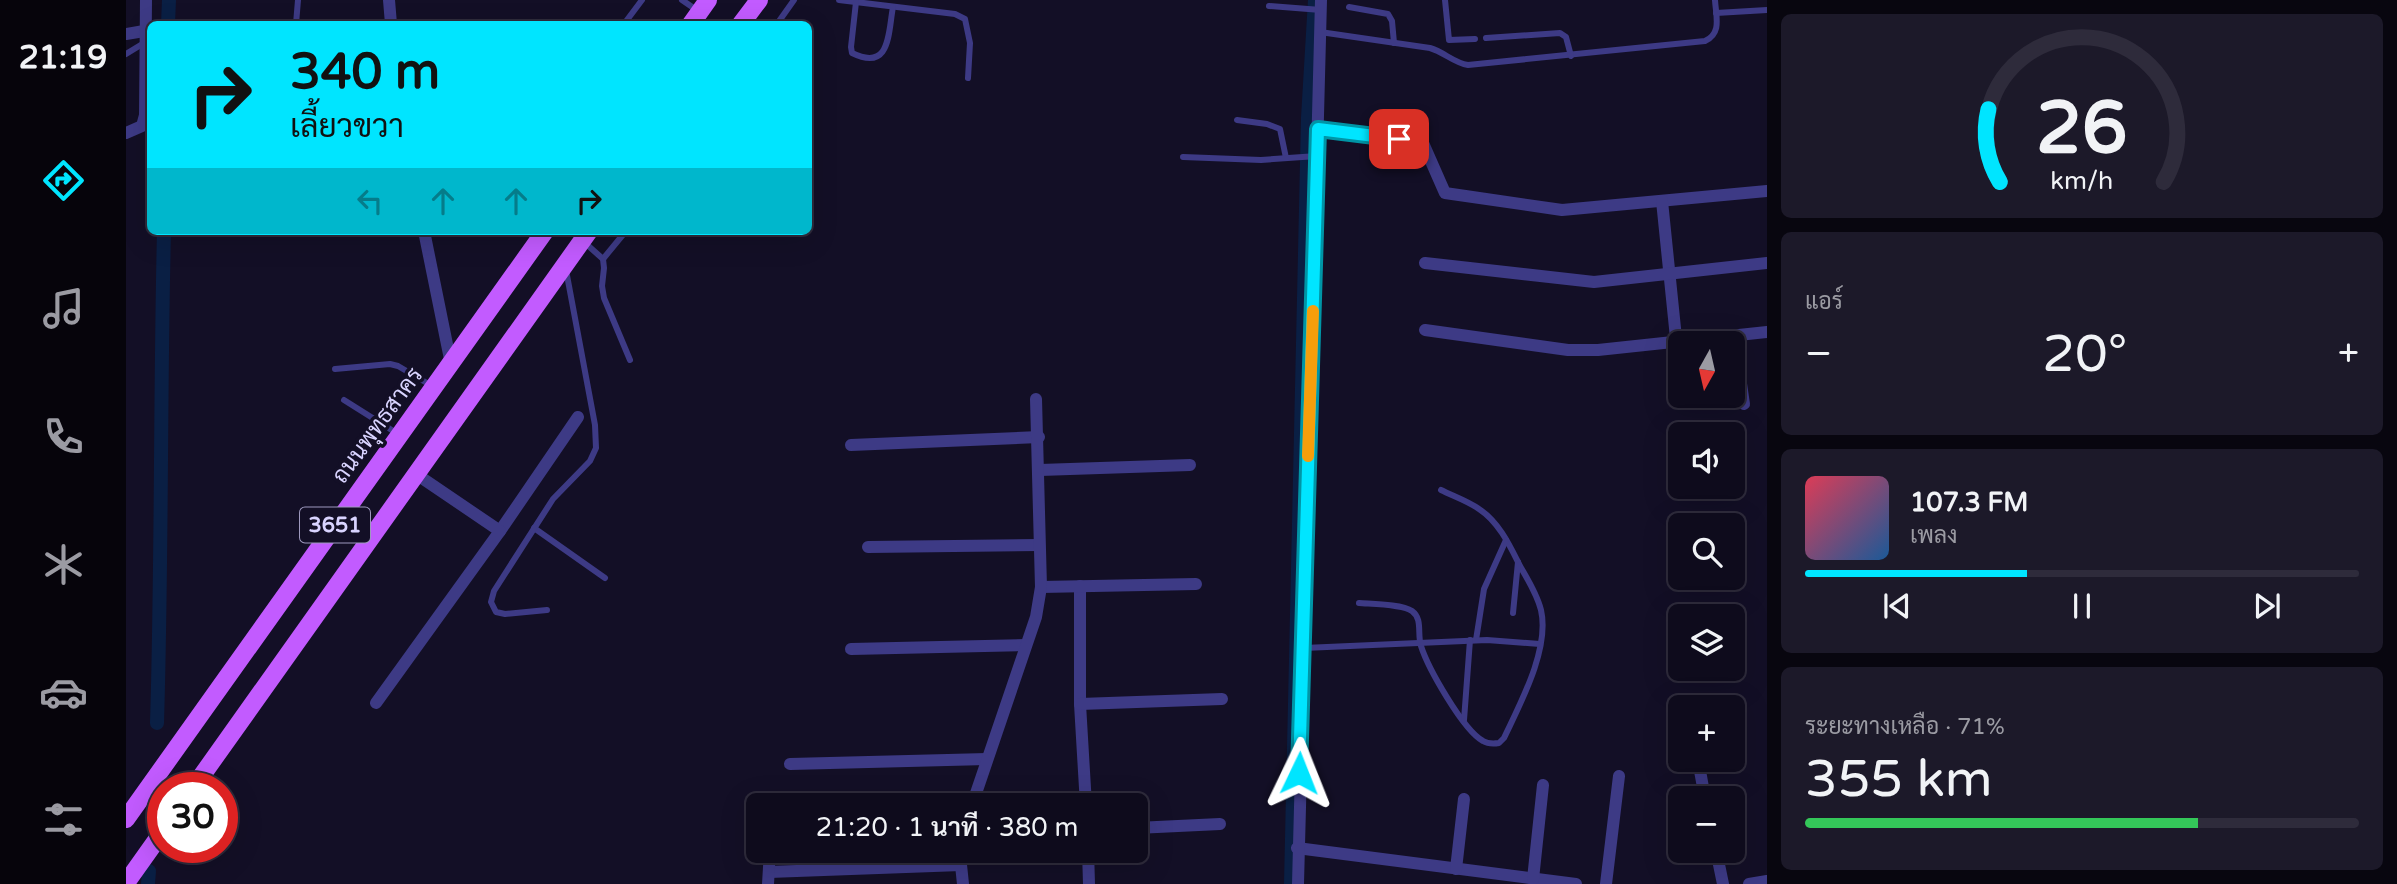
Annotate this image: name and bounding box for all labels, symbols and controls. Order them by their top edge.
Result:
text: 21:19 [19,39,107,77]
text: 340 m [290,43,440,102]
icon: right [175,49,266,140]
text: 26 [2036,85,2128,173]
text: เลี้ยวขวา [290,108,404,146]
pin [1369,109,1429,169]
icon: arrive [1380,120,1418,158]
icon: directions [39,156,88,205]
text: km/h [2051,166,2113,196]
icon: left [351,182,389,220]
icon: ahead [424,182,462,220]
icon: ahead [497,182,535,220]
icon: right [570,182,608,220]
icon: music [39,284,88,333]
text: แอร์ [1805,288,1843,316]
text: 20° [2042,323,2127,386]
north arrow [1668,331,1745,408]
map controls [1668,331,1745,863]
text: − [1805,331,1832,377]
text: + [2338,331,2359,377]
street label: ถนนพุทธสาคร [326,362,430,490]
icon: phone [39,412,88,461]
button: sound [1668,422,1745,499]
text: 107.3 FM [1910,487,2028,518]
road number: 3651 [300,508,370,542]
button: search [1668,513,1745,590]
text: เพลง [1910,522,1957,550]
icon: climate [39,540,88,589]
icon: previous [1878,587,1916,625]
icon: pause [2063,587,2101,625]
icon: next [2248,587,2286,625]
button: layers [1668,604,1745,681]
icon: car [39,668,88,717]
button: + [1668,695,1745,772]
text: ระยะทางเหลือ · 71% [1805,713,2005,741]
position arrow [1262,736,1336,810]
text: 355 km [1805,748,1993,811]
speed limit sign: 30 [147,772,238,863]
button: − [1668,786,1745,863]
icon: filters [39,795,88,844]
text: 21:20 · 1 นาที · 380 m [816,812,1078,843]

